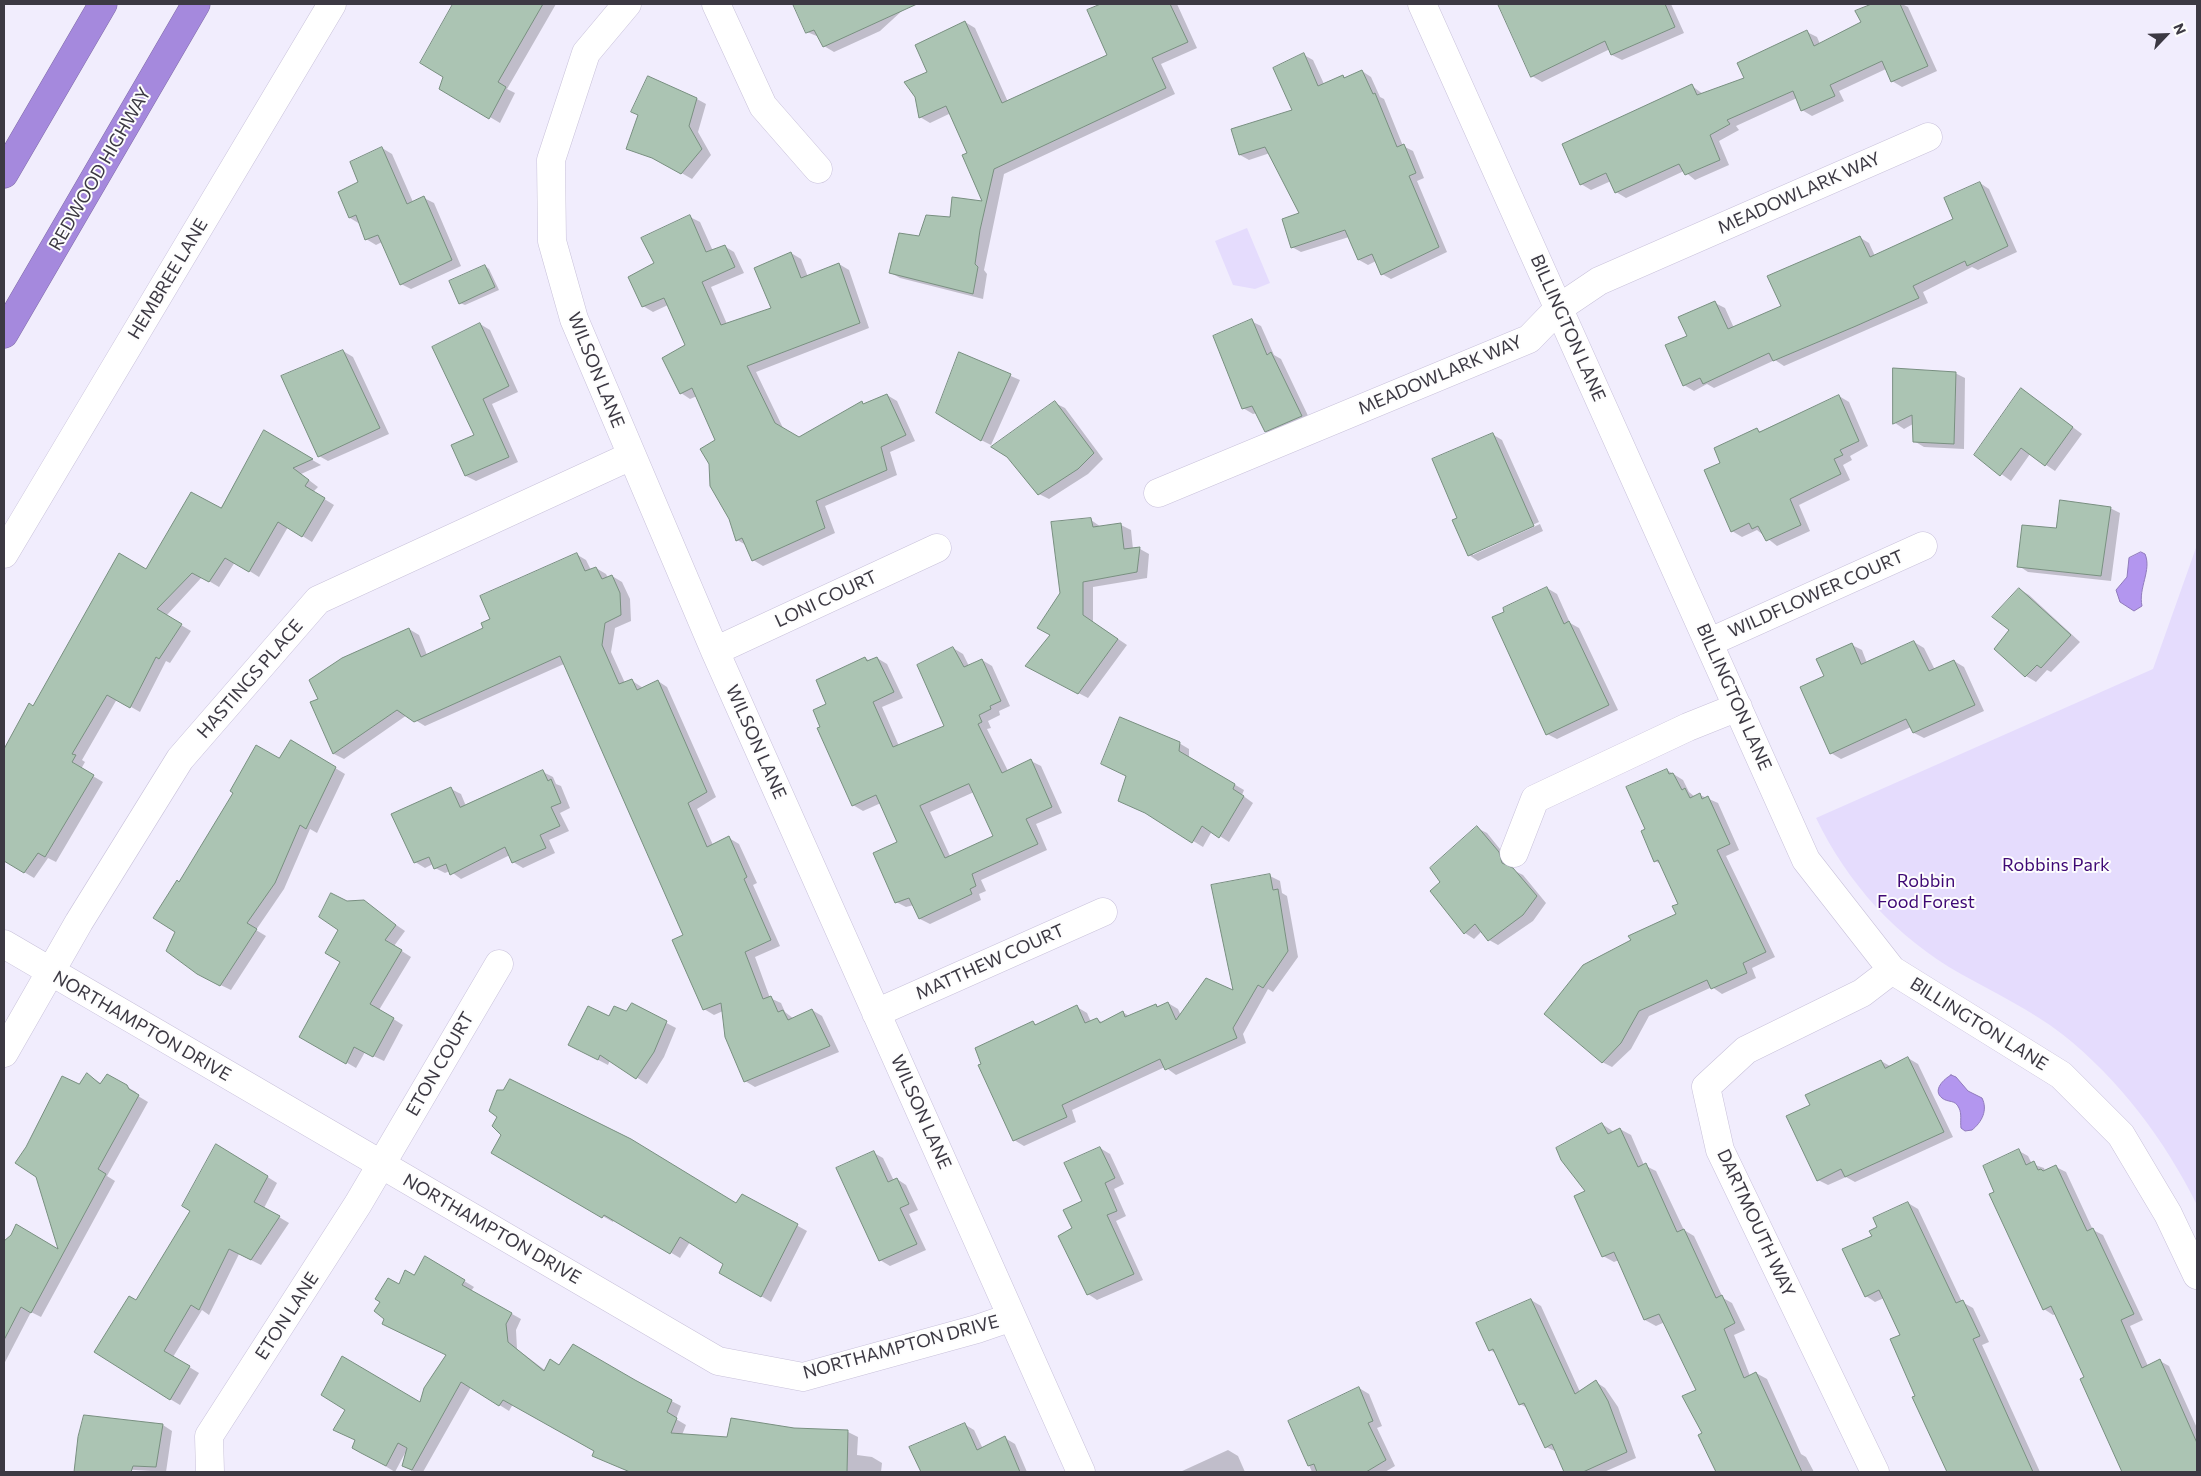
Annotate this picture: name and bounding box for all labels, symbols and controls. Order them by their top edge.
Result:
north arrow [2141,10,2191,60]
text: N [2170,20,2190,37]
street label: REDWOOD HIGHWAY [45,84,155,254]
street label: MEADOWLARK WAY [1714,147,1884,239]
street label: HEMBREE LANE [123,215,213,343]
street label: BILLINGTON LANE [1526,251,1610,405]
street label: WILSON LANE [563,309,629,431]
street label: MEADOWLARK WAY [1355,331,1525,419]
street label: WILDFLOWER COURT [1725,546,1907,642]
street label: LONI COURT [772,566,880,632]
street label: HASTINGS PLACE [193,615,307,743]
street label: BILLINGTON LANE [1692,620,1776,774]
street label: WILSON LANE [721,681,791,803]
park label: Robbins Park [2002,854,2110,876]
park label: Robbin Food Forest [1877,870,1975,912]
street label: MATTHEW COURT [912,919,1068,1005]
street label: NORTHAMPTON DRIVE [49,966,235,1086]
street label: BILLINGTON LANE [1906,973,2052,1075]
street label: ETON COURT [401,1008,479,1120]
street label: WILSON LANE [886,1051,956,1173]
street label: DARTMOUTH WAY [1712,1146,1800,1300]
street label: NORTHAMPTON DRIVE [399,1169,585,1289]
street label: ETON LANE [251,1268,323,1364]
street label: NORTHAMPTON DRIVE [801,1310,1001,1384]

